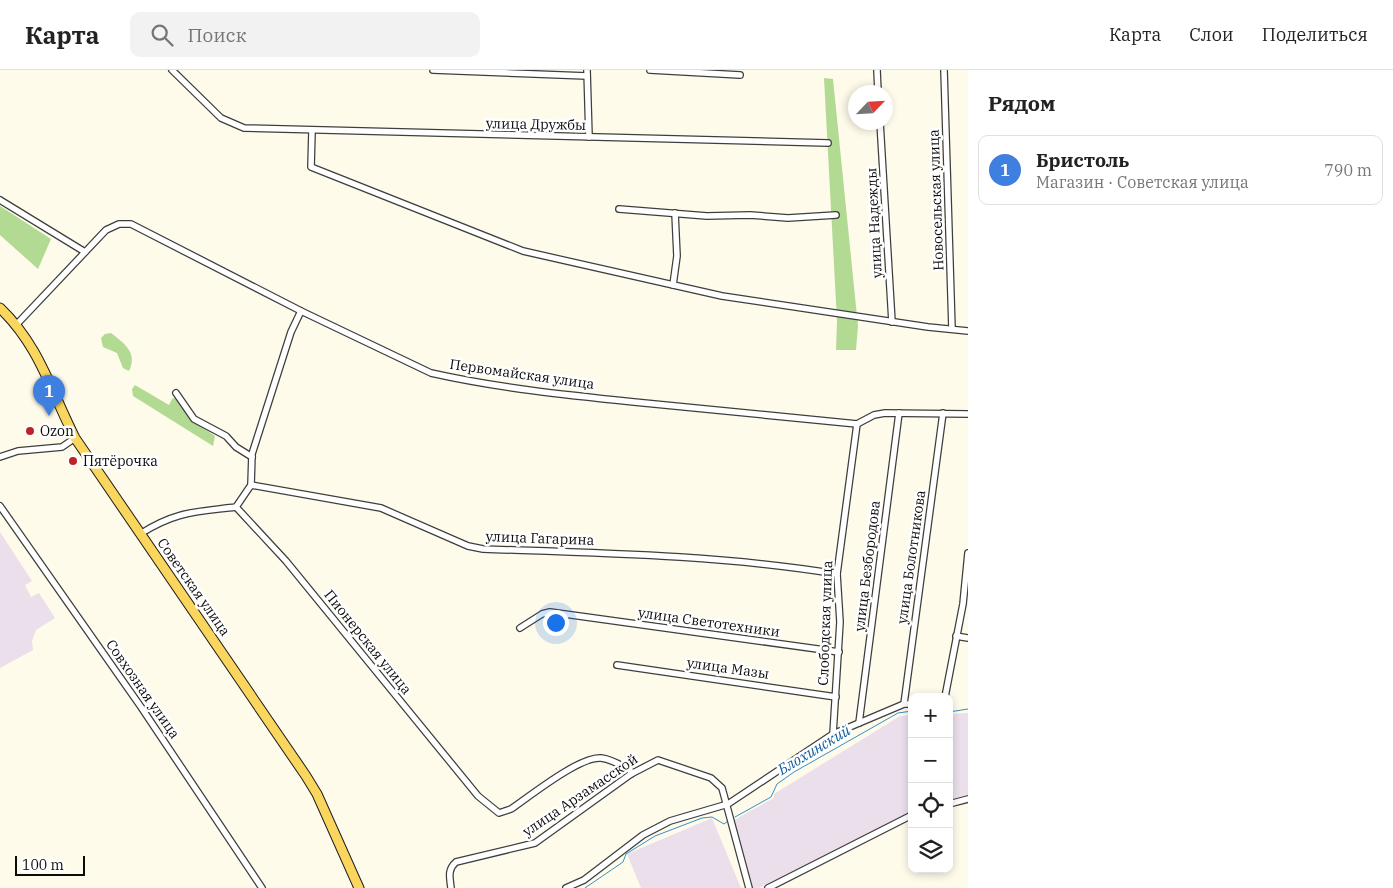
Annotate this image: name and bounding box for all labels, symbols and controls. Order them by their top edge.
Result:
search box [130,12,480,57]
text: Карта [25,19,100,51]
icon: search [148,21,176,49]
text: Поиск [188,23,247,47]
text: Карта [1109,23,1161,46]
text: Слои [1189,23,1234,46]
text: Поделиться [1262,23,1368,46]
north arrow [848,85,893,130]
text: Рядом [988,89,1056,117]
street label: улица Дружбы [486,114,586,134]
street label: Новосельская улица [925,129,947,271]
text: Бристоль [1036,148,1129,172]
text: 1 [1000,160,1010,180]
text: 790 m [1324,160,1372,180]
street label: улица Надежды [862,167,886,279]
text: Магазин · Советская улица [1036,172,1249,192]
street label: Первомайская улица [448,355,596,393]
pin: 1 [33,375,65,416]
place label: Ozon [40,422,74,440]
marker: Ozon [24,425,36,437]
place label: Пятёрочка [83,452,158,470]
marker: Пятёрочка [67,455,79,467]
street label: улица Болотникова [893,489,929,625]
street label: улица Безбородова [850,499,884,633]
street label: улица Гагарина [485,527,595,549]
street label: Советская улица [154,535,235,640]
street label: Слободская улица [814,560,836,686]
street label: Пионерская улица [320,586,416,698]
street label: улица Светотехники [637,603,781,641]
your location [543,610,569,636]
street label: Совхозная улица [102,636,184,742]
street label: улица Мазы [686,653,770,683]
map controls [908,693,953,873]
button: + [908,693,953,738]
water label: Блохинский [773,720,854,779]
button: − [908,738,953,783]
street label: улица Арзамасской [519,750,641,840]
button: locate [908,783,953,828]
button: layers [908,828,953,873]
scale bar [15,853,85,876]
text: 100 m [22,856,64,874]

